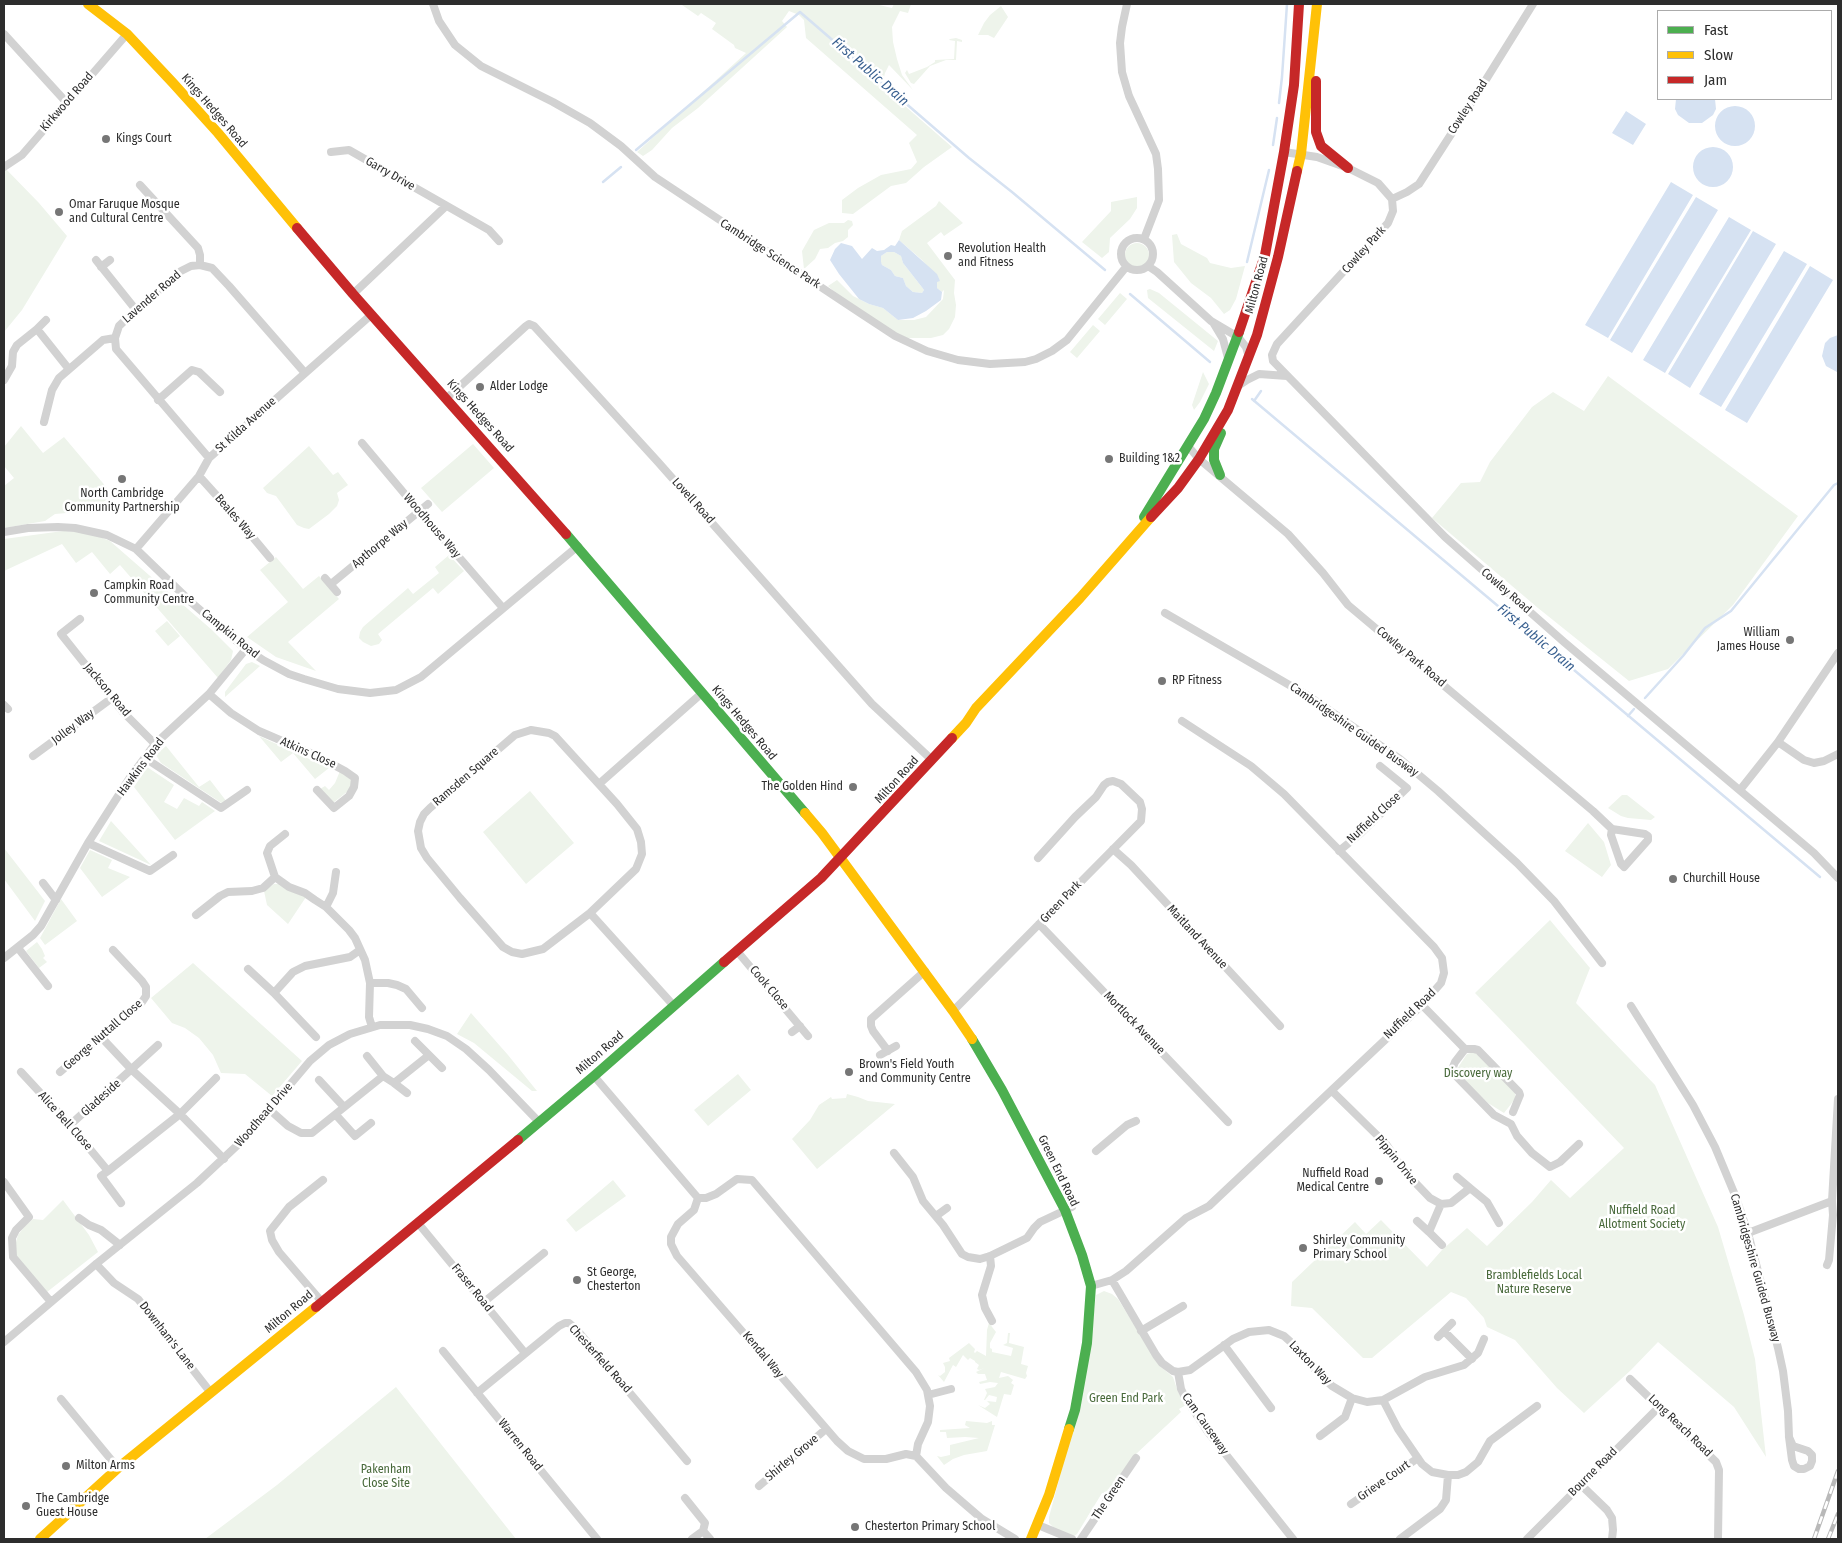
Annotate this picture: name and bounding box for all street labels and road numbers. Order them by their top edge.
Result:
street label: Kirkwood Road [37,69,97,135]
street label: Kings Hedges Road [178,71,250,151]
street label: Cowley Road [1445,77,1491,137]
street label: Garry Drive [363,154,417,194]
street label: Cambridge Science Park [717,216,823,292]
street label: Cowley Park [1339,223,1389,277]
street label: Milton Road [1242,255,1272,315]
street label: Lavender Road [120,268,184,326]
street label: Kings Hedges Road [444,377,516,455]
street label: St Kilda Avenue [213,394,279,456]
street label: Lovell Road [669,475,717,527]
street label: Woodhouse Way [400,491,464,561]
street label: Beales Way [212,492,258,542]
street label: Apthorpe Way [349,517,411,571]
street label: Cowley Road [1478,565,1534,617]
street label: Campkin Road [198,606,262,662]
street label: Cowley Park Road [1373,624,1449,690]
street label: Jackson Road [81,660,133,720]
street label: Cambridgeshire Guided Busway [1287,680,1421,780]
street label: Kings Hedges Road [709,683,779,763]
street label: Jolley Way [49,706,97,748]
street label: Atkins Close [278,734,338,772]
street label: Hawkins Road [115,735,167,799]
street label: Ramsden Square [430,745,502,809]
street label: Milton Road [872,753,922,807]
street label: Nuffield Close [1344,789,1404,847]
street label: Green Park [1037,878,1085,926]
street label: Maitland Avenue [1164,902,1230,972]
street label: Cook Close [746,963,792,1013]
street label: Nuffield Road [1381,986,1439,1042]
street label: Mortlock Avenue [1100,989,1168,1057]
street label: George Nuttall Close [61,997,145,1073]
street label: Milton Road [573,1028,627,1078]
street label: Gladeside [78,1076,124,1120]
street label: Woodhead Drive [232,1080,296,1150]
street label: Alice Bell Close [35,1089,95,1153]
street label: Pippin Drive [1372,1132,1420,1188]
street label: Green End Road [1035,1133,1081,1209]
street label: Cambridgeshire Guided Busway [1727,1192,1783,1344]
street label: Fraser Road [448,1261,496,1315]
street label: Milton Road [262,1288,316,1336]
street label: Downham's Lane [136,1299,198,1373]
street label: Chesterfield Road [566,1322,634,1396]
street label: Kendal Way [739,1329,787,1381]
street label: Laxton Way [1286,1338,1334,1388]
street label: Cam Causeway [1178,1390,1232,1458]
street label: Long Reach Road [1645,1392,1715,1460]
street label: Warren Road [495,1416,545,1474]
street label: Shirley Grove [763,1432,821,1484]
street label: Bourne Road [1566,1445,1620,1499]
street label: Grieve Court [1355,1458,1413,1504]
street label: The Green [1089,1473,1129,1523]

